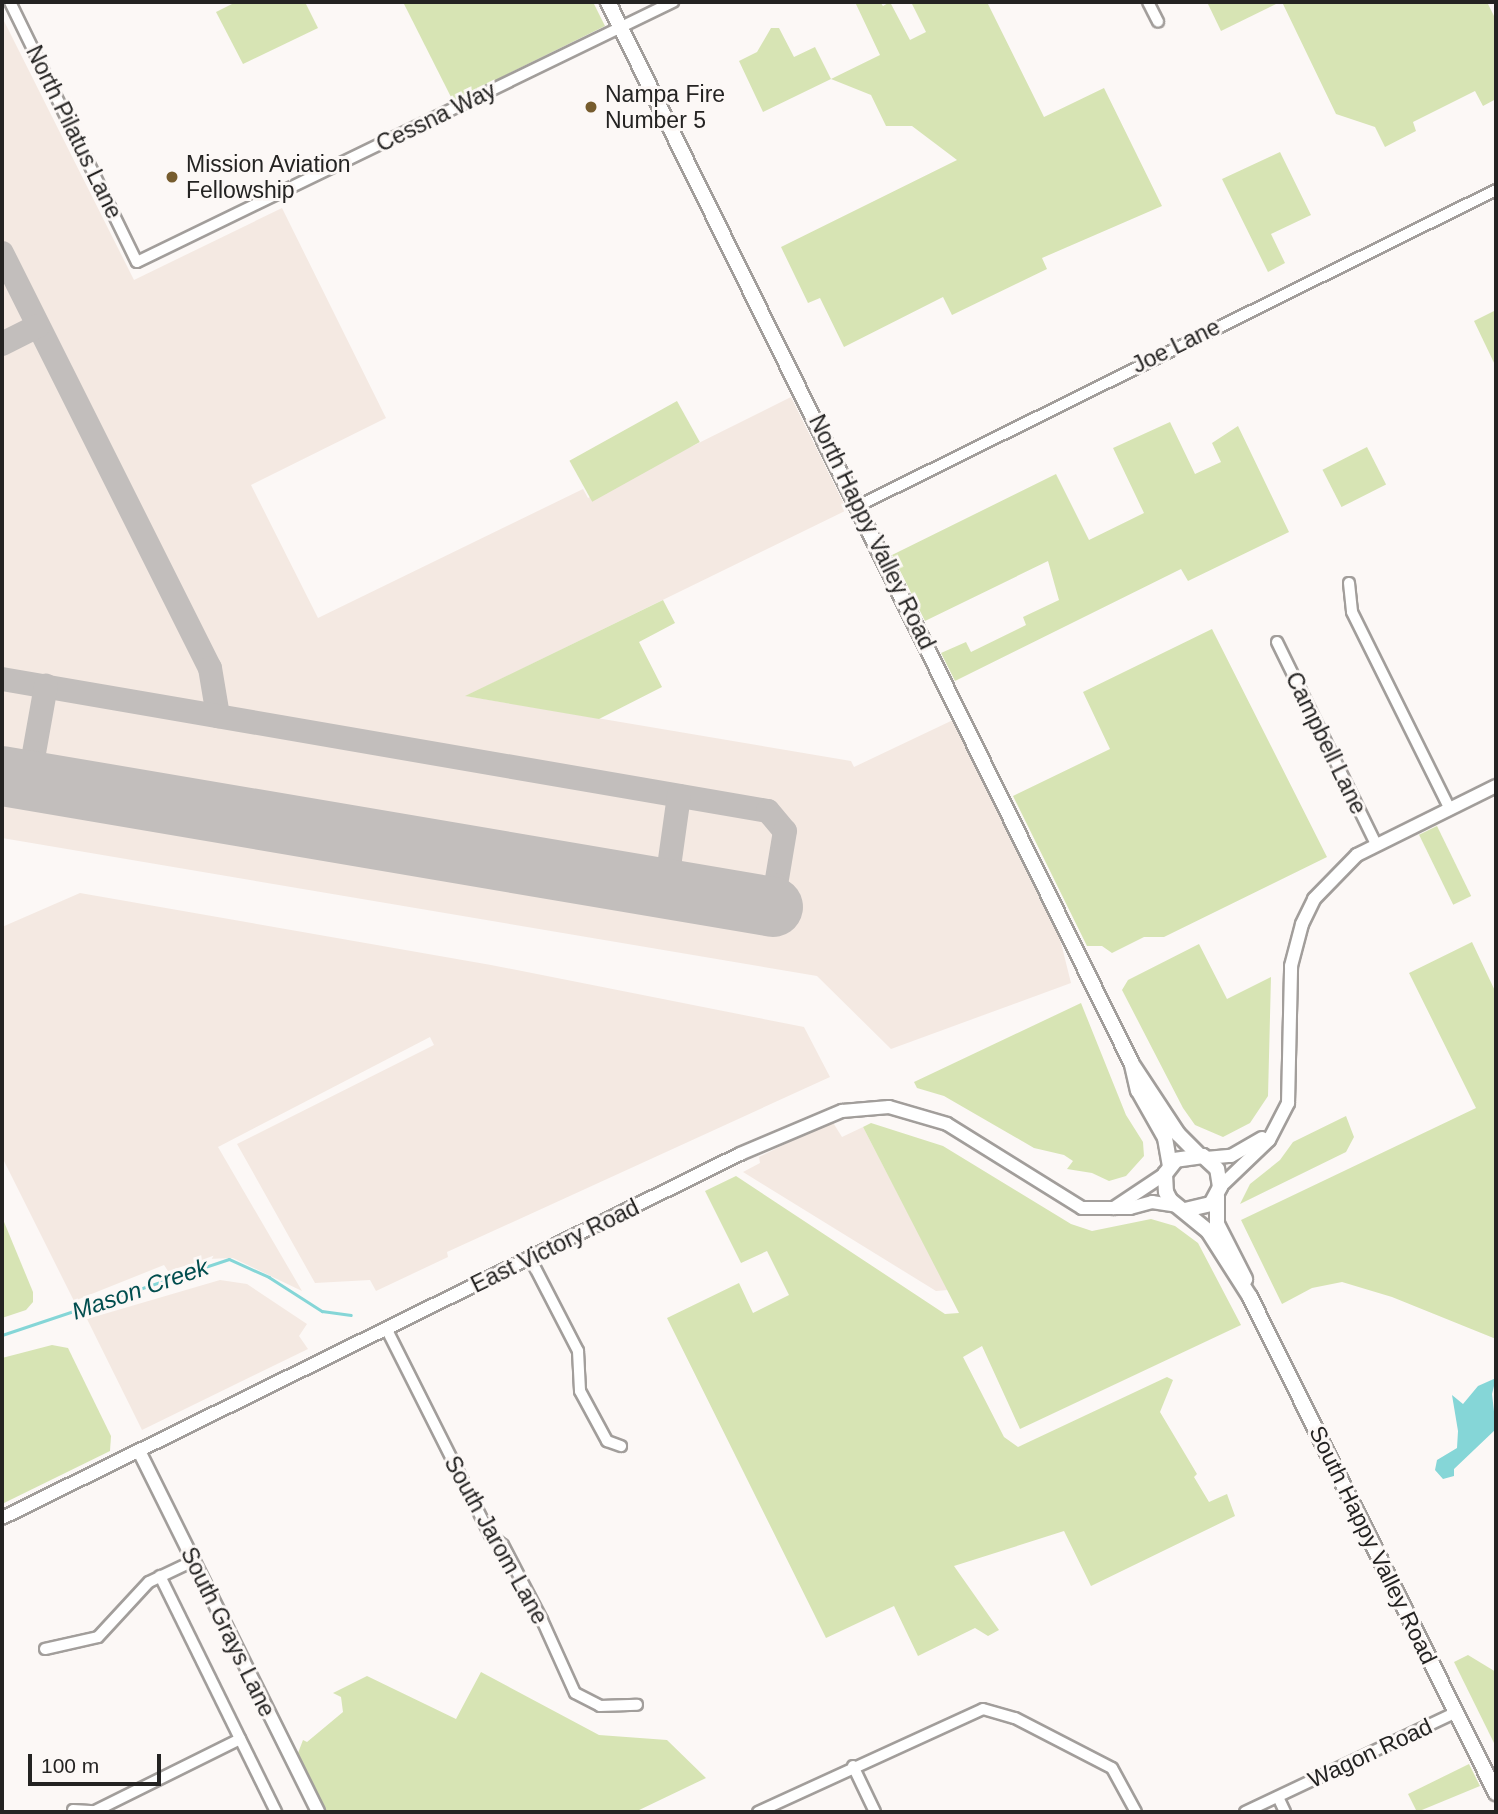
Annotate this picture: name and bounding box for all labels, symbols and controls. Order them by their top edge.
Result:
street label: North Pilatus Lane [20,41,128,223]
street label: Cessna Way [372,76,500,158]
place label: Nampa Fire Number 5 [605,80,725,134]
marker: Nampa Fire Number 5 [583,99,599,115]
place label: Mission Aviation Fellowship [186,150,352,204]
marker: Mission Aviation Fellowship [164,169,180,185]
street label: Joe Lane [1127,313,1225,379]
street label: North Happy Valley Road [803,410,941,654]
street label: Campbell Lane [1280,667,1372,819]
street label: East Victory Road [466,1193,644,1299]
water label: Mason Creek [68,1252,212,1326]
street label: South Happy Valley Road [1303,1421,1443,1669]
street label: South Jarom Lane [438,1451,554,1629]
street label: South Grays Lane [175,1543,281,1721]
street label: Wagon Road [1304,1712,1436,1794]
scale bar [32,1741,164,1785]
text: 100 m [41,1754,99,1777]

